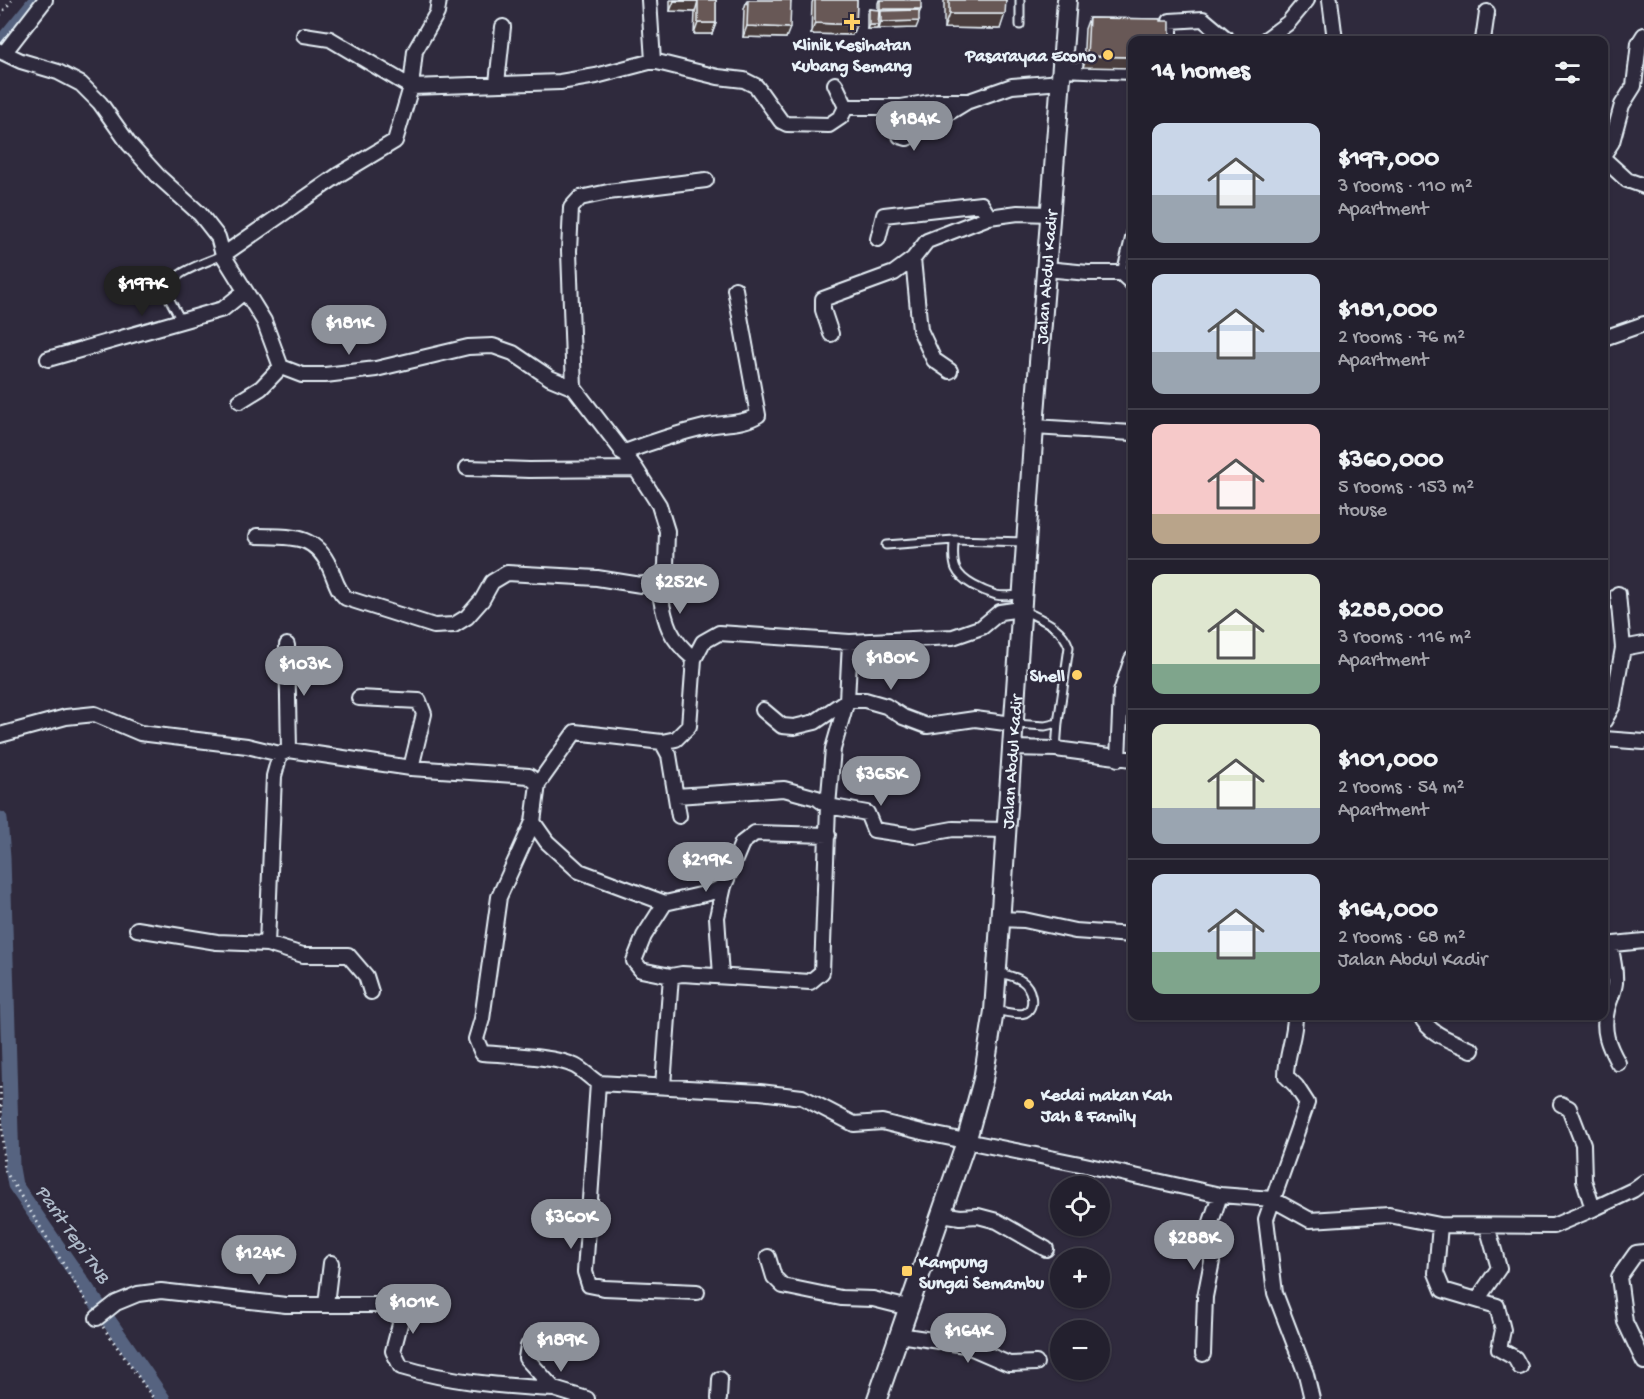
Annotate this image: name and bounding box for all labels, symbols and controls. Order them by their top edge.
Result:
marker: Klinik Kesihatan Kubang Semang [843,13,861,31]
place label: Klinik Kesihatan Kubang Semang [791,36,912,78]
place label: Pasarayaa Econo [964,47,1097,68]
marker: Pasarayaa Econo [1101,48,1115,62]
icon: filters [1551,56,1584,89]
text: 14 homes [1152,57,1250,88]
pin: $184K [872,101,956,152]
text: $184K [890,109,938,132]
text: $197,000 [1338,145,1439,176]
icon: home [1200,147,1272,219]
text: 3 rooms · 110 m² [1338,176,1473,199]
text: Apartment [1338,199,1428,222]
street label: Jalan Abdul Kadir [1032,208,1064,345]
pin: $197K [100,266,184,317]
text: $197K [118,274,166,297]
text: $181,000 [1338,296,1437,327]
icon: home [1200,298,1272,370]
pin: $181K [307,305,391,356]
text: $181K [325,313,373,336]
text: 2 rooms · 76 m² [1338,327,1465,350]
text: Apartment [1338,350,1428,373]
text: $360,000 [1338,446,1444,477]
icon: home [1200,448,1272,520]
text: 5 rooms · 153 m² [1338,477,1474,500]
text: House [1338,500,1387,523]
pin: $252K [638,564,722,615]
text: $252K [655,572,705,595]
text: $288,000 [1338,596,1443,627]
icon: home [1200,598,1272,670]
text: 3 rooms · 116 m² [1338,627,1471,650]
pin: $180K [849,640,933,691]
pin: $103K [262,646,346,697]
text: $180K [866,648,916,671]
text: Apartment [1338,650,1428,673]
text: $103K [279,654,329,677]
place label: Shell [1030,667,1065,688]
marker: Shell [1070,668,1084,682]
street label: Jalan Abdul Kadir [998,692,1029,830]
text: $101,000 [1338,746,1438,777]
icon: home [1200,748,1272,820]
pin: $365K [839,756,923,807]
text: $365K [855,764,907,787]
text: 2 rooms · 54 m² [1338,777,1465,800]
text: Apartment [1338,800,1428,823]
pin: $219K [664,842,748,893]
text: $219K [682,850,730,873]
text: $164,000 [1338,896,1438,927]
icon: home [1200,898,1272,970]
text: 2 rooms · 68 m² [1338,927,1466,950]
text: Jalan Abdul Kadir [1338,950,1487,973]
place label: Kedai makan Kah Jah & Family [1040,1086,1172,1128]
marker: Kedai makan Kah Jah & Family [1022,1097,1036,1111]
map controls [1050,1176,1110,1380]
button: locate [1050,1176,1110,1236]
water label: Parit Tepi TNB [29,1182,114,1290]
pin: $360K [529,1199,613,1250]
text: $360K [545,1207,597,1230]
pin: $288K [1152,1220,1236,1271]
text: $288K [1168,1228,1220,1251]
pin: $124K [217,1235,301,1286]
text: $124K [235,1243,283,1266]
button: + [1050,1248,1110,1308]
place label: Kampung Sungai Semambu [918,1253,1044,1295]
marker: Kampung Sungai Semambu [900,1264,914,1278]
pin: $101K [371,1284,455,1335]
text: $101K [389,1292,437,1315]
pin: $164K [926,1313,1010,1364]
button: − [1050,1320,1110,1380]
text: $164K [944,1321,992,1344]
pin: $189K [519,1322,603,1373]
text: $189K [536,1330,586,1353]

